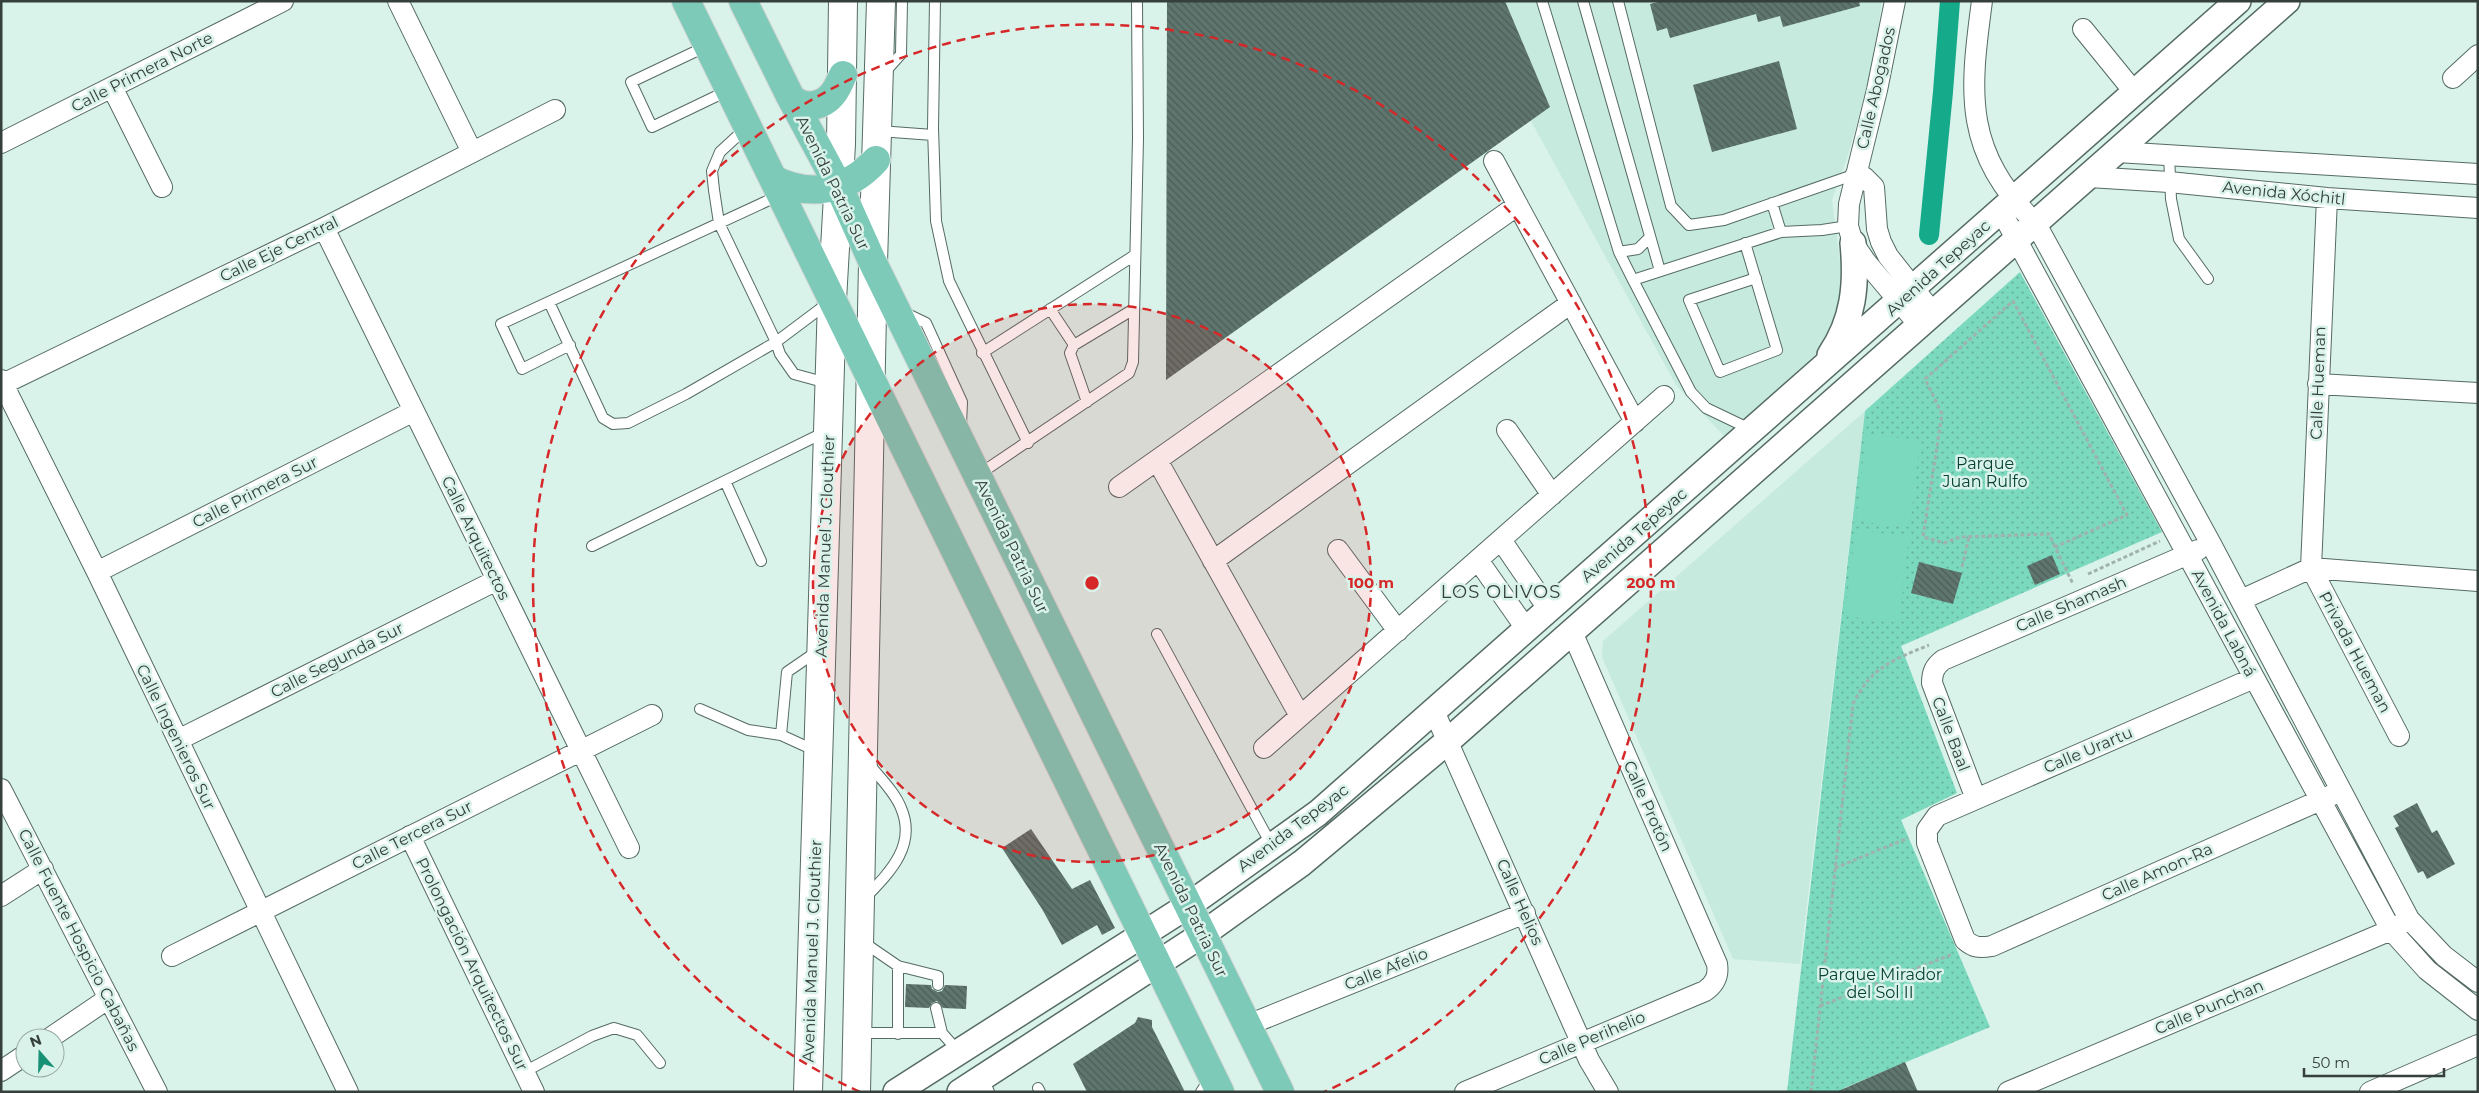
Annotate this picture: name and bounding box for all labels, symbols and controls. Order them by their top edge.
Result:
street label: Calle Abogados [1853,25,1899,151]
street label: Calle Primera Norte [68,28,216,116]
street label: Avenida Patria Sur [792,113,874,253]
street label: Avenida Xóchitl [2222,177,2346,209]
street label: Calle Eje Central [217,212,341,286]
street label: Avenida Tepeyac [1882,216,1994,320]
street label: Calle Hueman [2307,326,2329,440]
street label: Avenida Manuel J. Clouthier [812,434,838,658]
street label: Calle Primera Sur [189,452,321,532]
park label: Parque Juan Rulfo [1941,454,2028,491]
street label: Calle Arquitectos [438,473,514,603]
street label: Avenida Patria Sur [971,476,1053,616]
street label: Avenida Tepeyac [1577,484,1691,586]
street label: Avenida Labná [2188,566,2260,680]
street label: Calle Shamash [2013,572,2129,636]
text: 100 m [1348,573,1394,592]
text: 200 m [1626,573,1676,592]
centre of rings [1083,574,1101,592]
district label: LOS OLIVOS [1441,581,1561,603]
street label: Privada Hueman [2315,588,2395,716]
street label: Calle Segunda Sur [267,618,407,702]
street label: Calle Ingenieros Sur [133,661,219,813]
street label: Calle Baal [1928,694,1974,774]
street label: Calle Urartu [2041,723,2135,777]
street label: Calle Protón [1619,758,1677,854]
street label: Avenida Tepeyac [1234,780,1352,876]
street label: Calle Tercera Sur [349,797,475,873]
street label: Calle Fuente Hospicio Cabañas [15,826,144,1054]
street label: Avenida Manuel J. Clouthier [799,839,825,1063]
street label: Calle Amon-Ra [2099,839,2215,905]
street label: Avenida Patria Sur [1150,840,1232,980]
street label: Prolongación Arquitectos Sur [412,854,532,1074]
street label: Calle Helios [1493,856,1548,948]
street label: Calle Afelio [1342,944,1430,994]
park label: Parque Mirador del Sol II [1818,965,1942,1002]
street label: Calle Punchan [2152,976,2266,1038]
street label: Calle Perihelio [1536,1007,1648,1069]
north arrow [15,1028,65,1078]
text: N [27,1030,44,1051]
scale bar [2304,1046,2444,1078]
text: 50 m [2312,1053,2350,1072]

